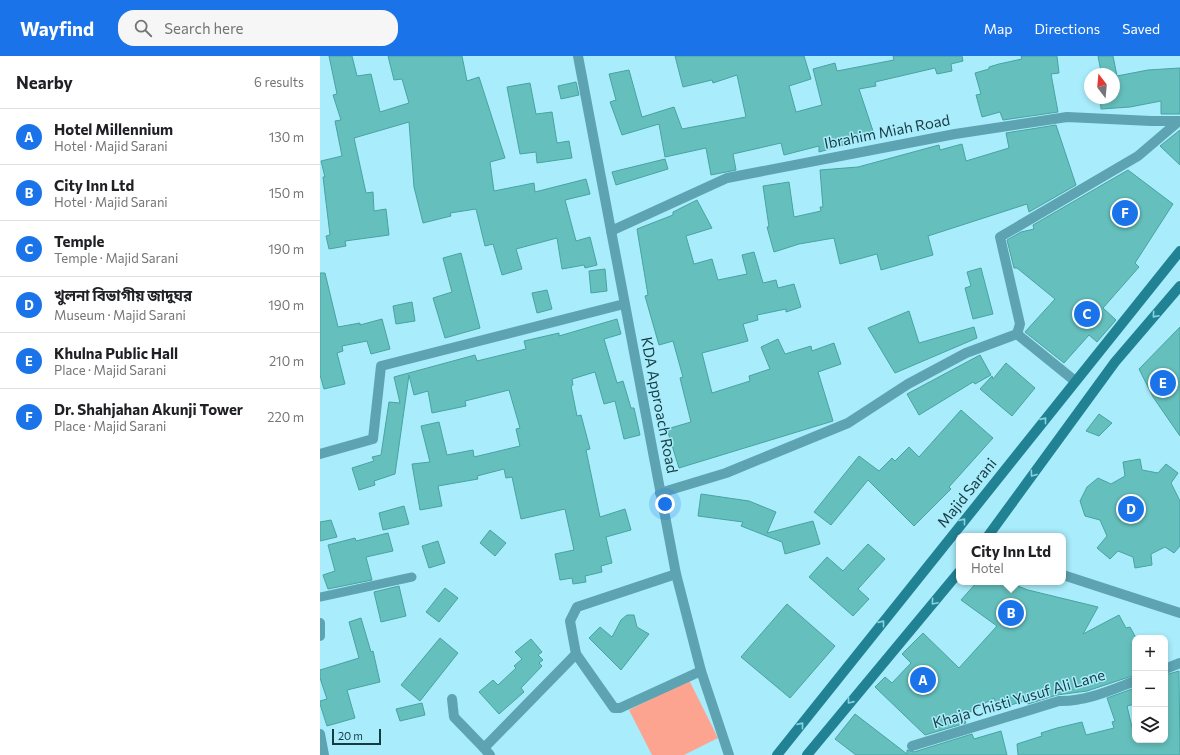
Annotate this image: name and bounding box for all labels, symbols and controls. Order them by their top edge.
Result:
search box [118,10,398,46]
text: Wayfind [20,17,94,40]
icon: search [132,17,154,39]
text: Search here [164,19,244,37]
text: Map [984,20,1013,37]
text: Directions [1035,20,1100,37]
text: Saved [1122,20,1160,37]
north arrow [1084,68,1120,104]
text: Nearby [16,72,73,93]
text: 6 results [254,74,304,90]
street label: Ibrahim Miah Road [822,110,951,152]
text: Hotel Millennium [54,120,173,138]
text: A [24,129,34,145]
text: 130 m [269,129,304,145]
text: Hotel · Majid Sarani [54,138,168,154]
text: City Inn Ltd [54,176,134,194]
text: B [25,185,33,201]
text: 150 m [269,185,304,201]
text: Hotel · Majid Sarani [54,194,168,210]
pin: F [1112,198,1138,228]
text: Temple [54,232,104,250]
text: C [25,241,33,257]
text: 190 m [268,241,304,257]
text: Temple · Majid Sarani [54,250,178,266]
text: খুলনা বিভাগীয় জাদুঘর [54,286,192,304]
text: D [24,297,34,313]
text: 190 m [268,297,304,313]
pin: C [1074,299,1100,329]
text: Museum · Majid Sarani [54,307,186,323]
one-way arrow [1152,311,1159,318]
street label: KDA Approach Road [638,335,682,474]
text: Khulna Public Hall [54,344,178,362]
text: E [25,353,33,369]
text: 210 m [269,353,304,369]
text: Place · Majid Sarani [54,362,166,378]
pin: E [1150,368,1176,398]
text: Dr. Shahjahan Akunji Tower [54,400,243,418]
text: F [25,409,33,425]
text: 220 m [267,409,304,425]
one-way arrow [1040,417,1047,424]
text: Place · Majid Sarani [54,418,166,434]
street label: Majid Sarani [933,454,1000,531]
one-way arrow [1030,470,1038,477]
your location [655,494,675,514]
pin: D [1118,494,1144,524]
one-way arrow [959,519,966,526]
popup [956,533,1066,585]
text: City Inn Ltd [971,542,1051,560]
text: Hotel [971,560,1004,576]
one-way arrow [931,597,938,604]
pin: B [998,598,1024,628]
one-way arrow [878,620,885,628]
map controls [1132,635,1168,743]
button: + [1132,635,1168,671]
pin: A [910,665,936,695]
street label: Khaja Chisti Yusuf Ali Lane [930,665,1107,731]
button: − [1132,671,1168,707]
one-way arrow [848,697,855,704]
button: layers [1132,707,1168,743]
one-way arrow [796,722,803,729]
scale bar [332,727,381,746]
text: 20 m [338,729,363,742]

